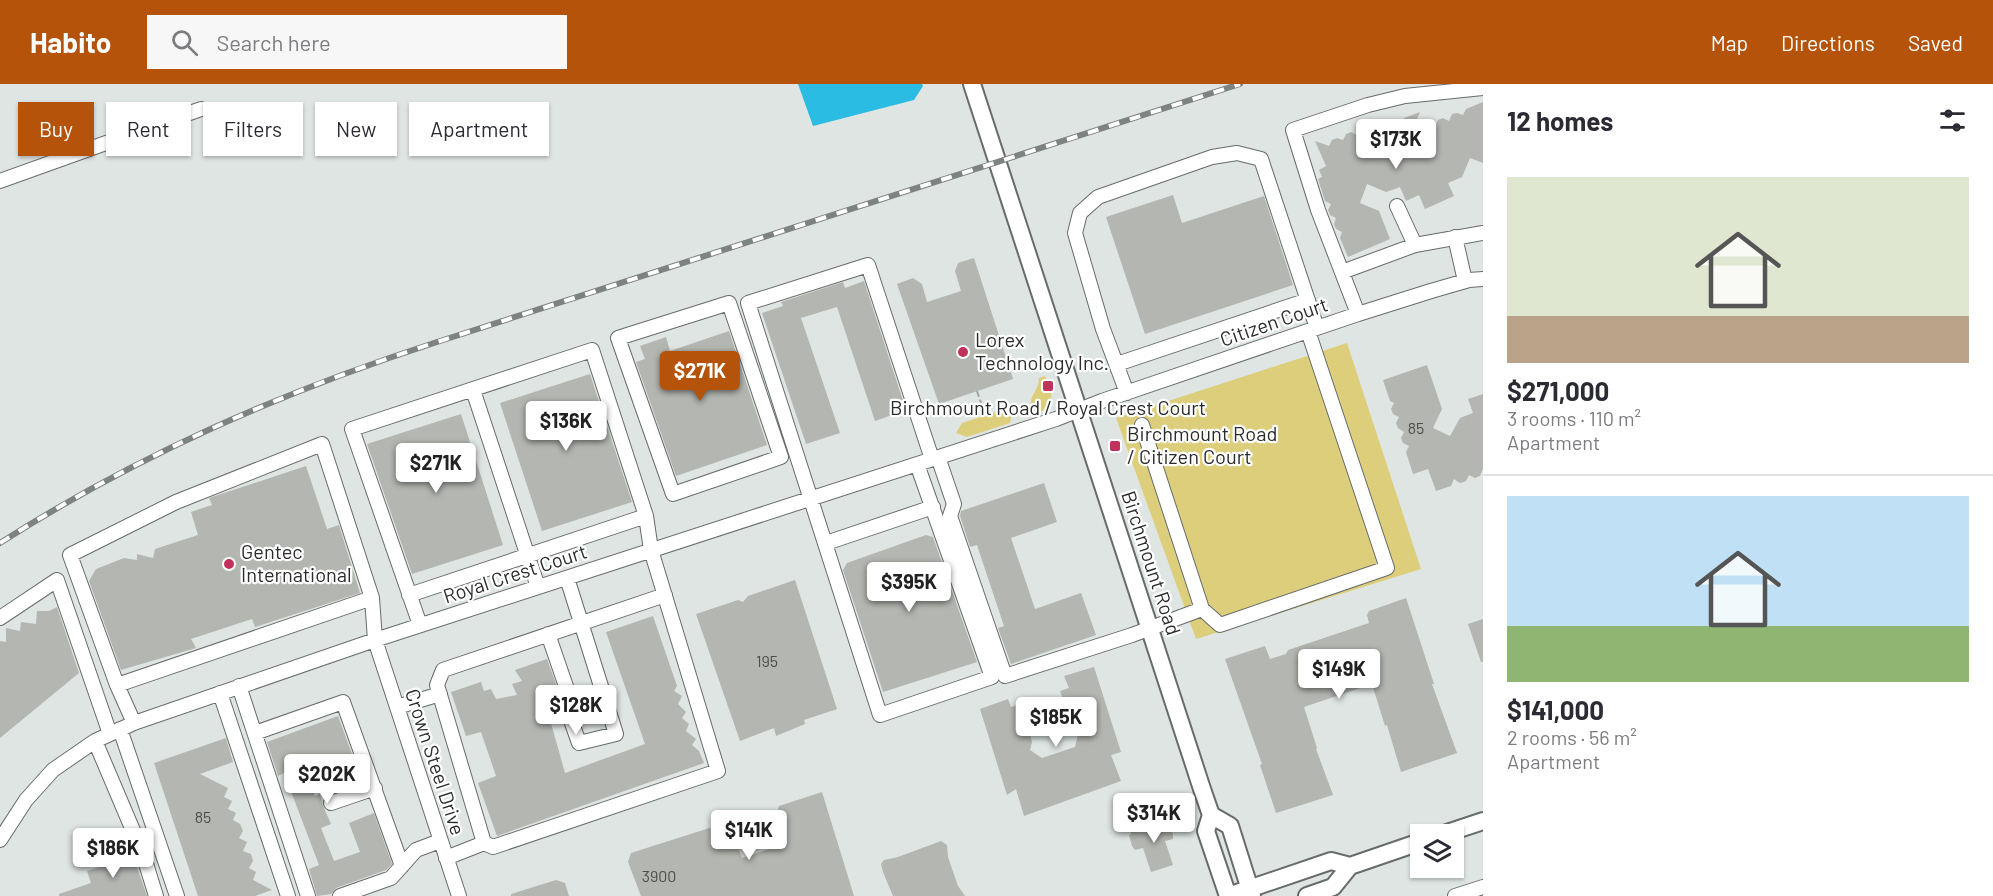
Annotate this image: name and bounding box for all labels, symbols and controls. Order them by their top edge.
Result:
search box [147,15,567,69]
text: Habito [30,25,111,59]
icon: search [168,26,201,59]
text: Search here [216,29,331,55]
text: Map [1711,30,1748,55]
text: Directions [1781,30,1875,55]
text: Saved [1908,30,1963,55]
chip: Buy [18,102,94,156]
chip: Rent [106,102,191,156]
chip: Filters [203,102,303,156]
chip: New [315,102,397,156]
chip: Apartment [409,102,549,156]
icon: filters [1936,104,1969,137]
text: 12 homes [1507,105,1613,136]
pin: $173K [1354,119,1438,170]
text: $173K [1370,126,1422,150]
icon: home [1684,216,1792,324]
street label: Citizen Court [1217,291,1331,351]
place label: Lorex Technology Inc. [975,327,1109,374]
marker: Lorex Technology Inc. [956,345,970,359]
pin: $271K [658,351,742,402]
text: $271K [674,358,726,382]
text: $271,000 [1507,375,1609,406]
marker: Birchmount Road / Royal Crest Court [1041,379,1055,393]
place label: Birchmount Road / Royal Crest Court [890,395,1206,419]
pin: $136K [524,401,608,452]
text: 3 rooms · 110 m² [1507,406,1641,430]
text: $136K [540,408,592,432]
house number: 85 [1408,418,1424,437]
place label: Birchmount Road / Citizen Court [1127,421,1277,468]
text: Apartment [1507,430,1600,454]
marker: Birchmount Road / Citizen Court [1108,439,1122,453]
pin: $271K [394,443,478,494]
text: $271K [410,450,462,474]
street label: Birchmount Road [1117,488,1187,638]
icon: home [1684,535,1792,643]
street label: Royal Crest Court [440,538,590,608]
place label: Gentec International [241,539,352,586]
marker: Gentec International [222,557,236,571]
pin: $395K [867,562,951,613]
text: $395K [881,569,937,593]
pin: $149K [1297,649,1381,700]
house number: 195 [756,651,778,670]
text: $149K [1312,656,1366,680]
pin: $128K [534,685,618,736]
street label: Crown Steel Drive [401,686,471,838]
text: $128K [549,692,603,716]
text: $141,000 [1507,694,1604,725]
pin: $185K [1014,697,1098,748]
text: $185K [1030,704,1082,728]
text: 2 rooms · 56 m² [1507,725,1637,749]
text: Apartment [1507,749,1600,773]
pin: $202K [285,754,369,805]
text: $202K [298,761,356,785]
pin: $314K [1112,793,1196,844]
text: $314K [1127,800,1181,824]
house number: 85 [195,807,211,826]
pin: $141K [707,810,791,861]
text: $141K [725,817,773,841]
map controls [1410,824,1464,878]
button: layers [1410,824,1464,878]
pin: $186K [71,828,155,879]
text: $186K [87,835,139,859]
house number: 3900 [642,866,676,885]

